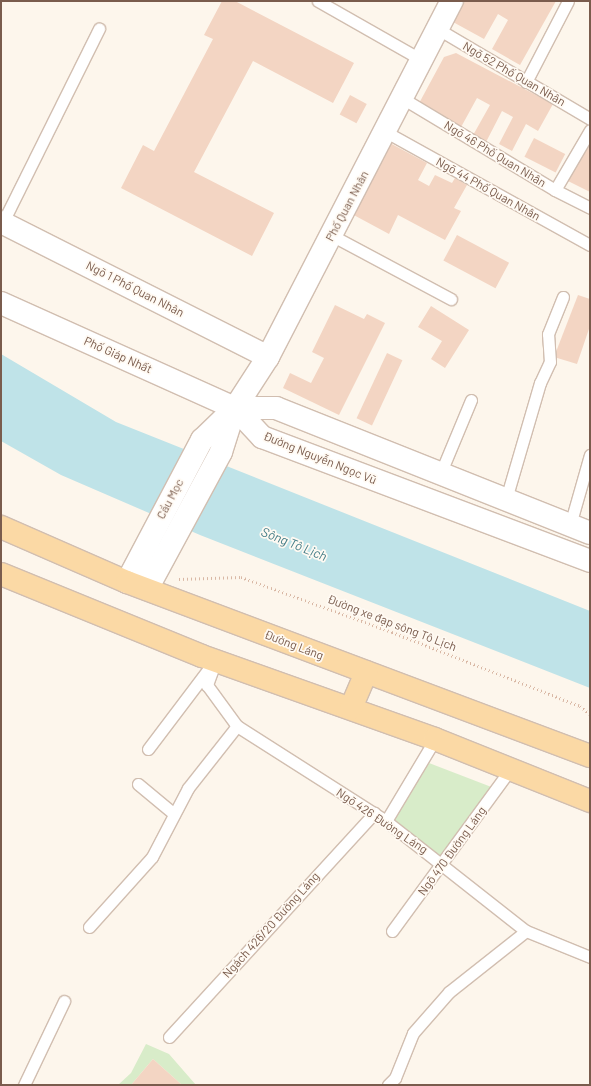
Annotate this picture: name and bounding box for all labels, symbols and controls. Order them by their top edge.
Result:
street label: Ngõ 52 Phố Quan Nhân [460,39,568,109]
street label: Ngõ 46 Phố Quan Nhân [441,118,549,190]
street label: Ngõ 44 Phố Quan Nhân [433,154,543,224]
street label: Phố Quan Nhân [322,168,372,244]
street label: Ngõ 1 Phố Quan Nhân [84,258,186,320]
street label: Phố Giáp Nhất [82,334,154,376]
street label: Đường Nguyễn Ngọc Vũ [261,429,379,487]
street label: Cầu Mọc [153,476,187,522]
water label: Sông Tô Lịch [259,524,329,564]
street label: Đường xe đạp sông Tô Lịch [325,592,459,654]
street label: Đường Láng [262,627,326,663]
street label: Ngõ 426 Đường Láng [334,785,430,857]
street label: Ngõ 470 Đường Láng [415,804,489,898]
street label: Ngách 426/20 Đường Láng [220,869,322,981]

